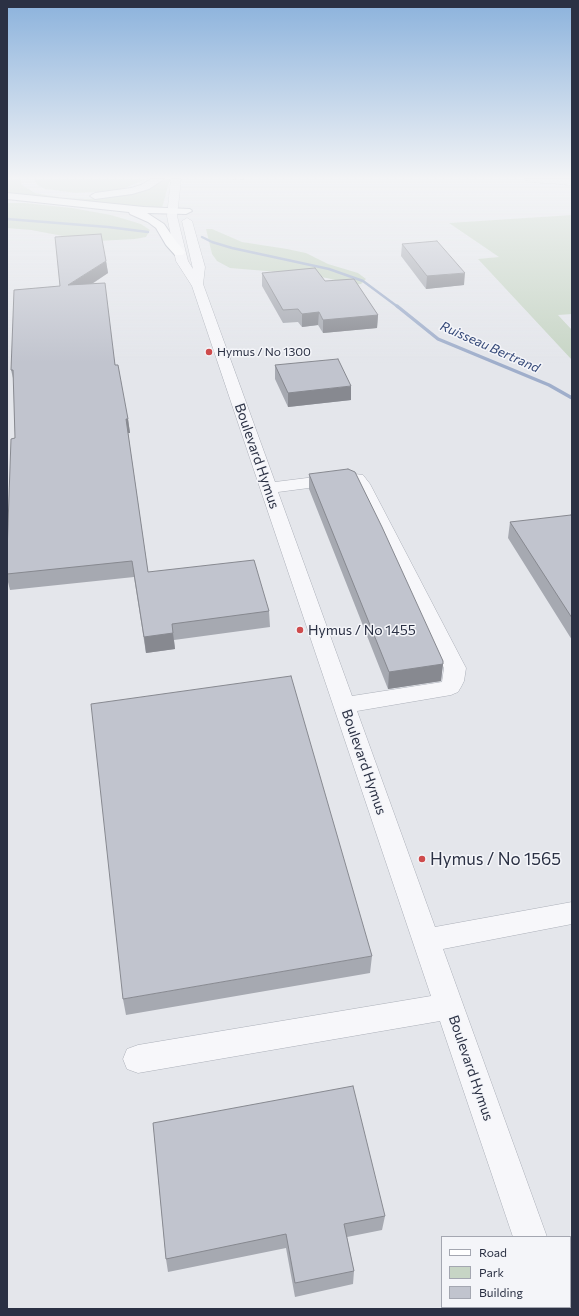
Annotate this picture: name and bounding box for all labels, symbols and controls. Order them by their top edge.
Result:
water label: Ruisseau Bertrand [438,318,542,376]
place label: Hymus / No 1300 [217,345,311,359]
marker: Hymus / No 1300 [204,347,214,357]
street label: Boulevard Hymus [231,401,283,511]
place label: Hymus / No 1455 [308,622,416,638]
marker: Hymus / No 1455 [295,625,305,635]
street label: Boulevard Hymus [338,707,390,817]
place label: Hymus / No 1565 [430,849,561,869]
marker: Hymus / No 1565 [417,854,427,864]
street label: Boulevard Hymus [445,1013,497,1123]
legend [441,1236,571,1308]
text: Road [479,1245,507,1259]
text: Park [479,1265,504,1279]
text: Building [479,1285,523,1299]

